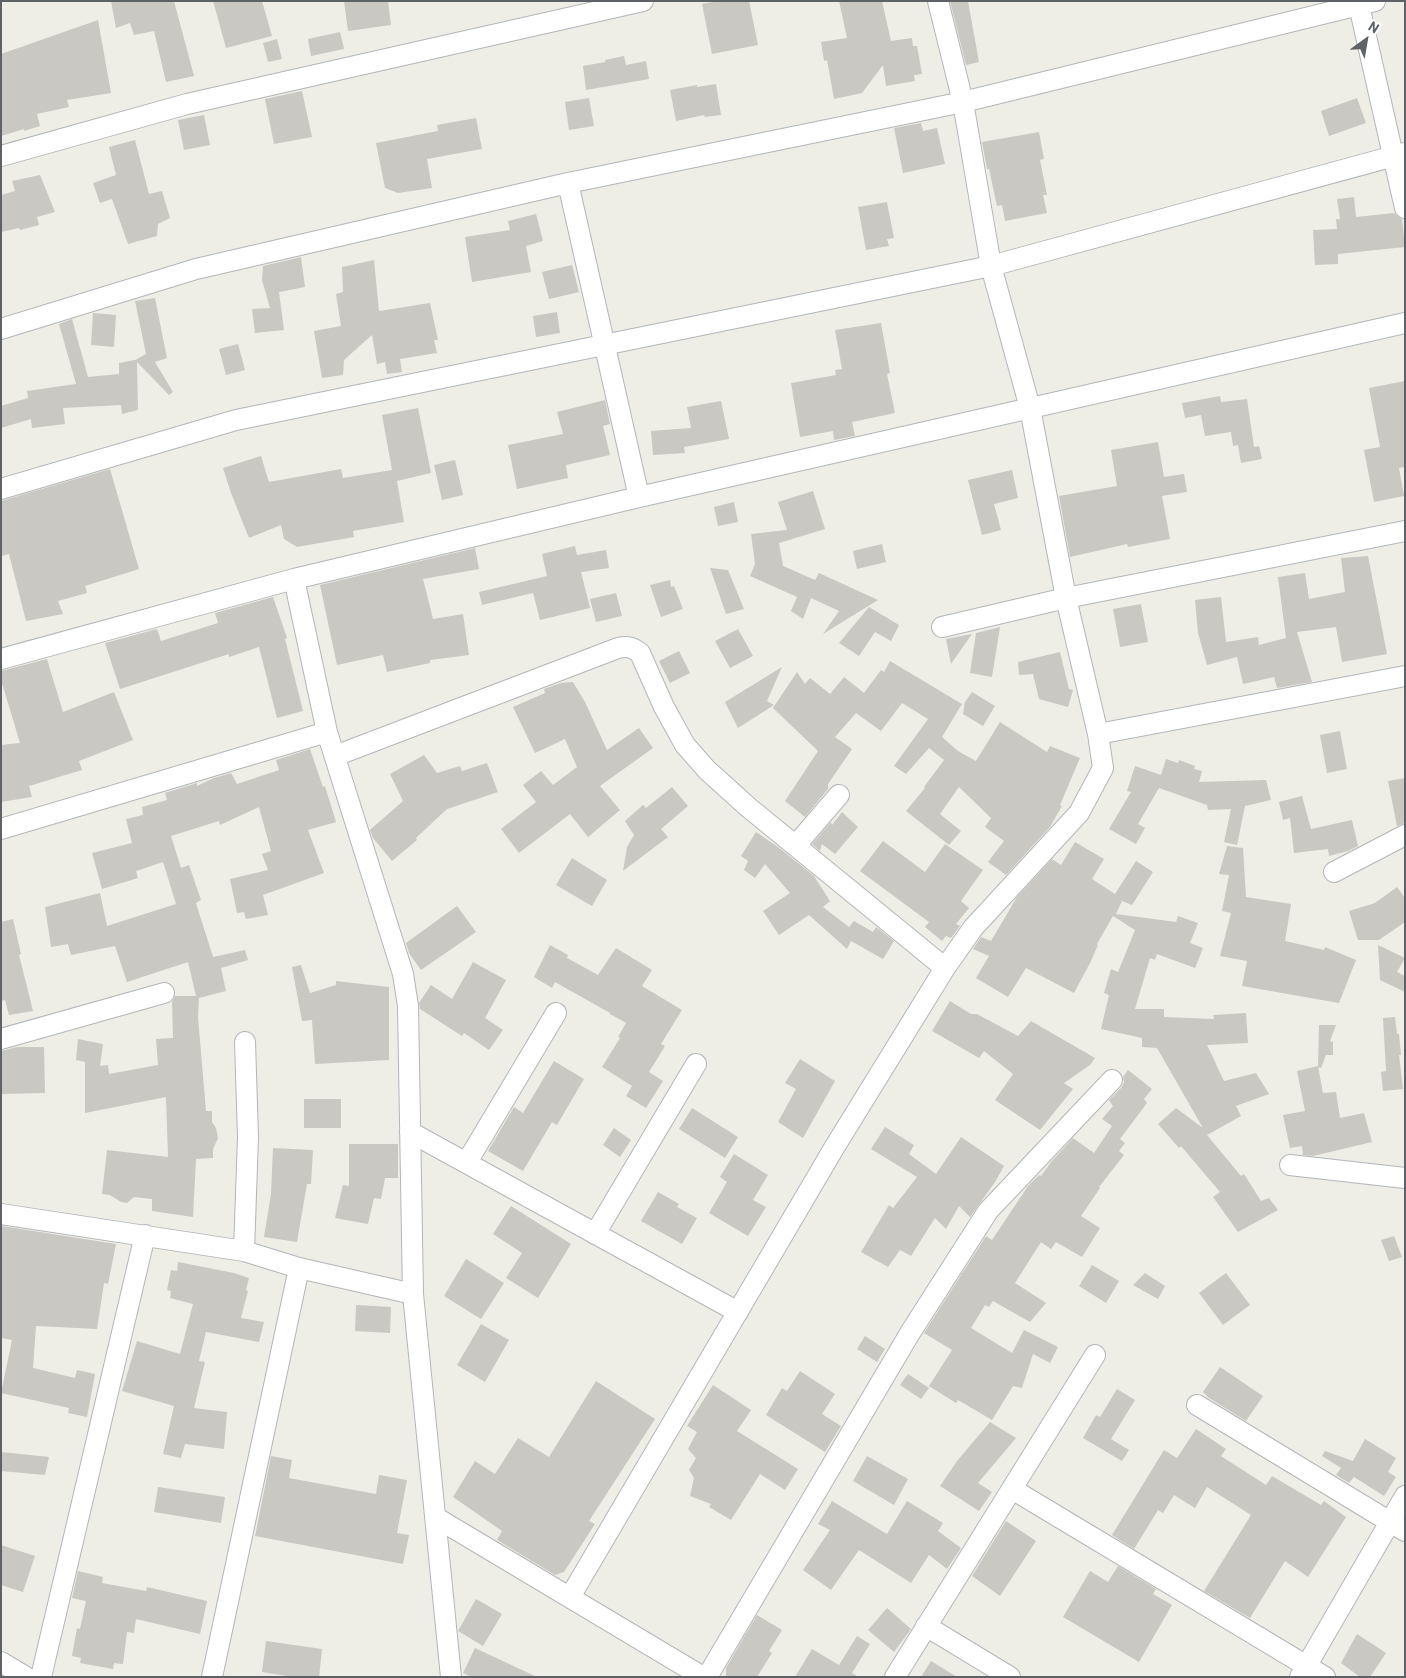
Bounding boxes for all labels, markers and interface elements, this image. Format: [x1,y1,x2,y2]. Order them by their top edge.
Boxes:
north arrow [1341,15,1391,65]
text: N [1366,17,1383,37]

